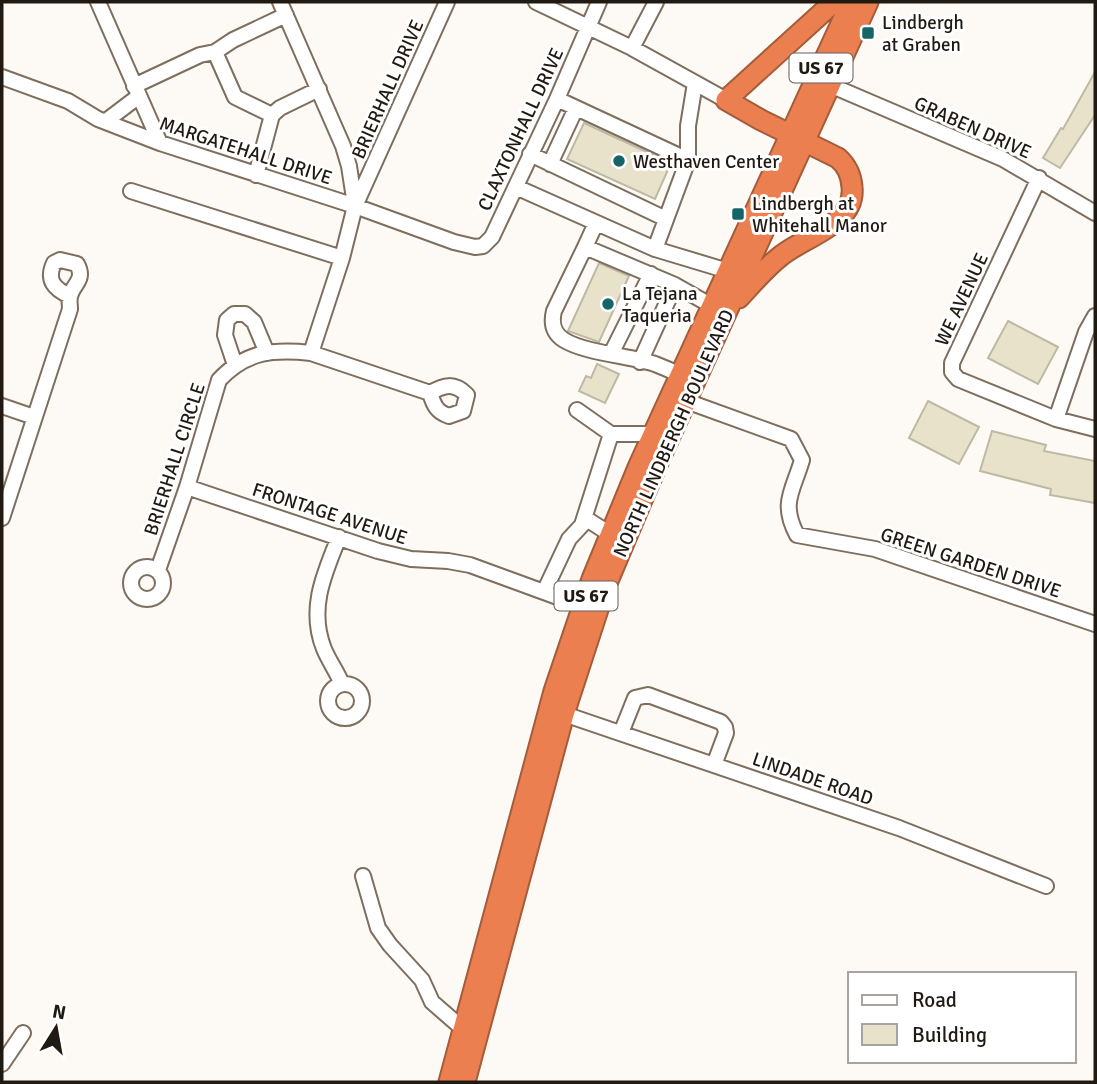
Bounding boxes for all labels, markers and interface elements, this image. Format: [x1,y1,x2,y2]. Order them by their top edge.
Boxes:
place label: Lindbergh at Graben [882,11,964,57]
street label: BRIERHALL DRIVE [347,16,429,163]
marker: Lindbergh at Graben [860,25,876,41]
street label: CLAXTONHALL DRIVE [473,44,569,215]
road number: US 67 [790,54,852,82]
street label: GRABEN DRIVE [910,91,1035,164]
street label: MARGATEHALL DRIVE [156,112,335,190]
place label: Westhaven Center [633,150,779,174]
marker: Westhaven Center [611,153,627,169]
place label: Lindbergh at Whitehall Manor [752,192,887,238]
marker: Lindbergh at Whitehall Manor [730,206,746,222]
street label: WE AVENUE [930,249,994,350]
place label: La Tejana Taqueria [622,282,698,328]
marker: La Tejana Taqueria [600,296,616,312]
street label: NORTH LINDBERGH BOULEVARD [608,306,739,561]
street label: BRIERHALL CIRCLE [139,380,211,539]
street label: FRONTAGE AVENUE [249,478,410,550]
street label: GREEN GARDEN DRIVE [877,522,1064,604]
road number: US 67 [554,582,618,610]
street label: LINDADE ROAD [749,747,876,811]
legend [848,972,1076,1063]
text: Road [912,987,957,1013]
north arrow [21,993,91,1063]
text: N [50,999,68,1025]
text: Building [912,1022,987,1048]

